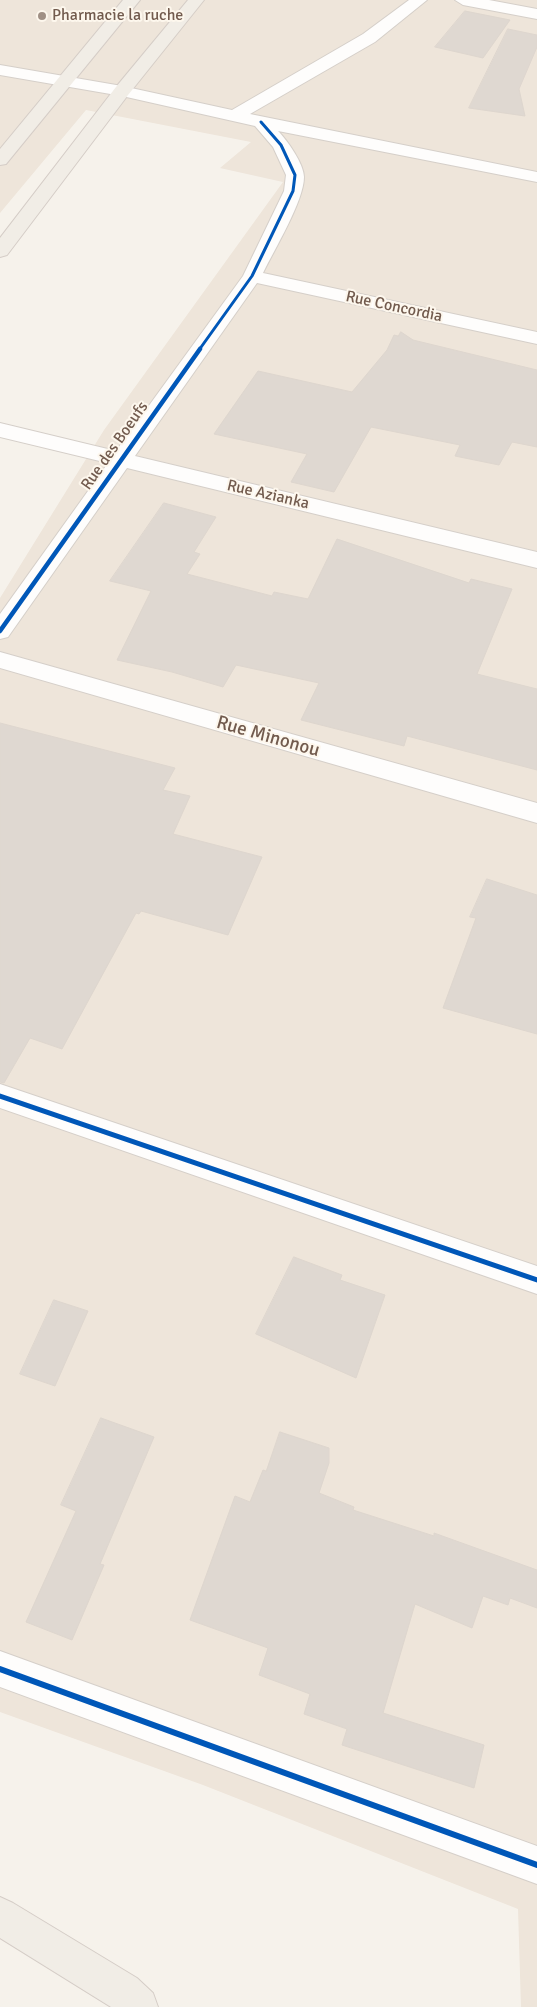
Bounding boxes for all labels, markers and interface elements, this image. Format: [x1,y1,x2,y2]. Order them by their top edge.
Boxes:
place label: Pharmacie la ruche [52,6,183,26]
marker: Pharmacie la ruche [36,10,48,22]
street label: Rue Concordia [344,287,444,327]
street label: Rue des Boeufs [77,398,153,494]
street label: Rue Azianka [225,476,311,514]
street label: Rue Minonou [214,711,322,763]

